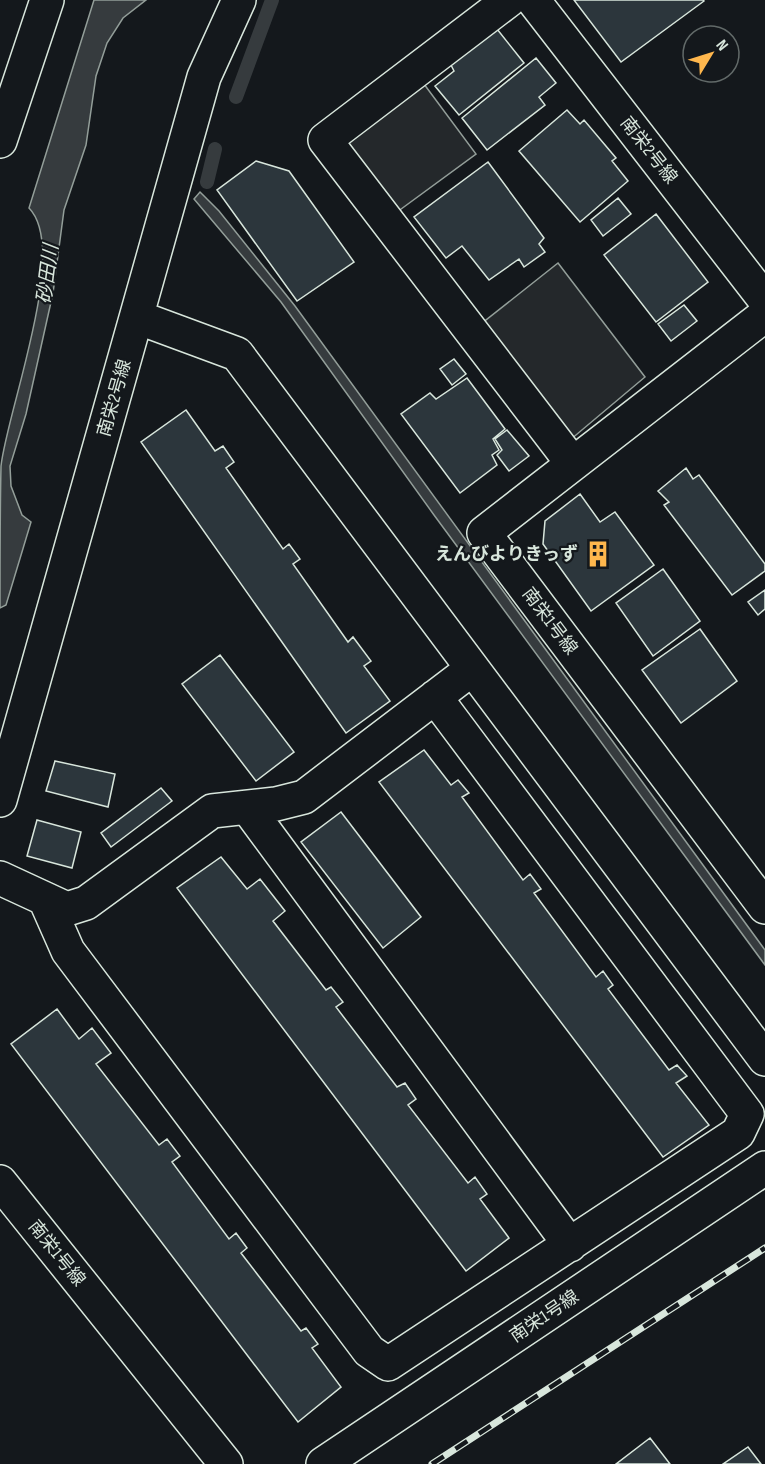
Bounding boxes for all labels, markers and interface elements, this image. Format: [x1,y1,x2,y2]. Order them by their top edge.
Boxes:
north arrow [681,24,741,84]
text: N [712,36,732,55]
street label: 南栄2号線 [616,113,681,188]
water label: 砂田川 [32,241,64,305]
street label: 南栄2号線 [93,357,136,439]
building icon: えんびよりきっず [583,539,613,569]
place label: えんびよりきっず [435,543,578,565]
street label: 南栄1号線 [518,584,582,659]
street label: 南栄1号線 [24,1216,89,1290]
street label: 南栄1号線 [506,1286,583,1347]

